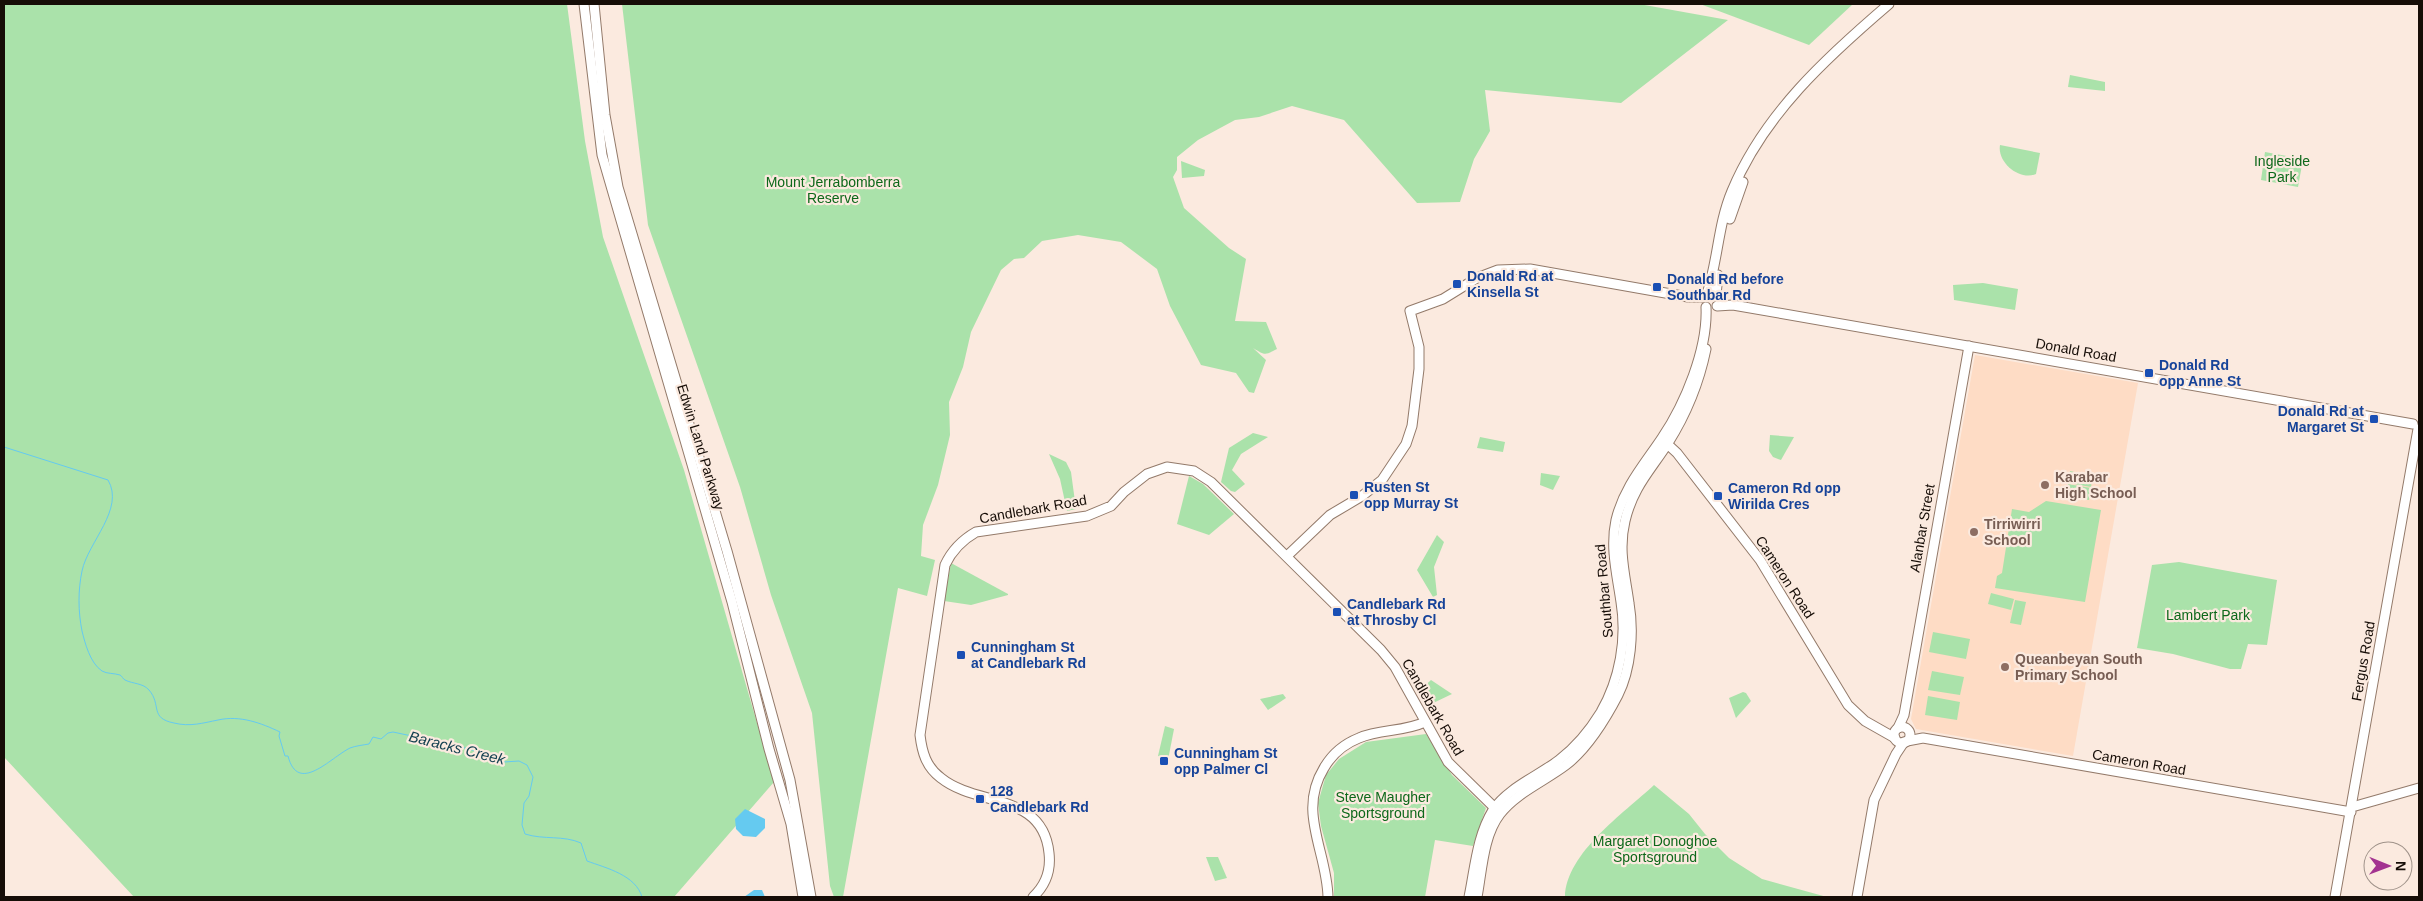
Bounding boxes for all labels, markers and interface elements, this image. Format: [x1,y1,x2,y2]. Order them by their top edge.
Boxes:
park label: Ingleside Park [2254,153,2310,185]
park label: Mount Jerrabomberra Reserve [766,174,901,206]
place label: Donald Rd at Kinsella St [1467,268,1554,300]
place label: Donald Rd before Southbar Rd [1667,271,1784,303]
marker: Donald Rd at Kinsella St [1451,278,1463,290]
marker: Donald Rd before Southbar Rd [1651,281,1663,293]
street label: Donald Road [2034,335,2118,365]
place label: Donald Rd opp Anne St [2159,357,2241,389]
marker: Donald Rd opp Anne St [2143,367,2155,379]
street label: Edwin Land Parkway [674,382,728,512]
place label: Donald Rd at Margaret St [2278,403,2364,435]
marker: Donald Rd at Margaret St [2368,413,2380,425]
place label: Karabar High School [2055,469,2137,501]
place label: Rusten St opp Murray St [1364,479,1458,511]
marker: Karabar High School [2039,479,2051,491]
place label: Cameron Rd opp Wirilda Cres [1728,480,1841,512]
street label: Alanbar Street [1906,482,1938,573]
marker: Rusten St opp Murray St [1348,489,1360,501]
marker: Cameron Rd opp Wirilda Cres [1712,490,1724,502]
street label: Candlebark Road [978,492,1088,526]
place label: Tirriwirri School [1984,516,2041,548]
marker: Tirriwirri School [1968,526,1980,538]
street label: Cameron Road [1752,533,1818,621]
street label: Southbar Road [1592,543,1616,639]
place label: Candlebark Rd at Throsby Cl [1347,596,1446,628]
marker: Candlebark Rd at Throsby Cl [1331,606,1343,618]
park label: Lambert Park [2166,607,2251,623]
street label: Fergus Road [2348,620,2378,702]
place label: Cunningham St at Candlebark Rd [971,639,1086,671]
marker: Cunningham St at Candlebark Rd [955,649,967,661]
place label: Queanbeyan South Primary School [2015,651,2143,683]
street label: Candlebark Road [1399,656,1467,758]
marker: Queanbeyan South Primary School [1999,661,2011,673]
water label: Baracks Creek [407,727,508,768]
place label: Cunningham St opp Palmer Cl [1174,745,1278,777]
street label: Cameron Road [2091,746,2187,778]
marker: Cunningham St opp Palmer Cl [1158,755,1170,767]
place label: 128 Candlebark Rd [990,783,1089,815]
park label: Steve Maugher Sportsground [1336,789,1431,821]
marker: 128 Candlebark Rd [974,793,986,805]
park label: Margaret Donoghoe Sportsground [1593,833,1717,865]
north arrow [2363,841,2413,891]
text: N [2393,861,2409,871]

